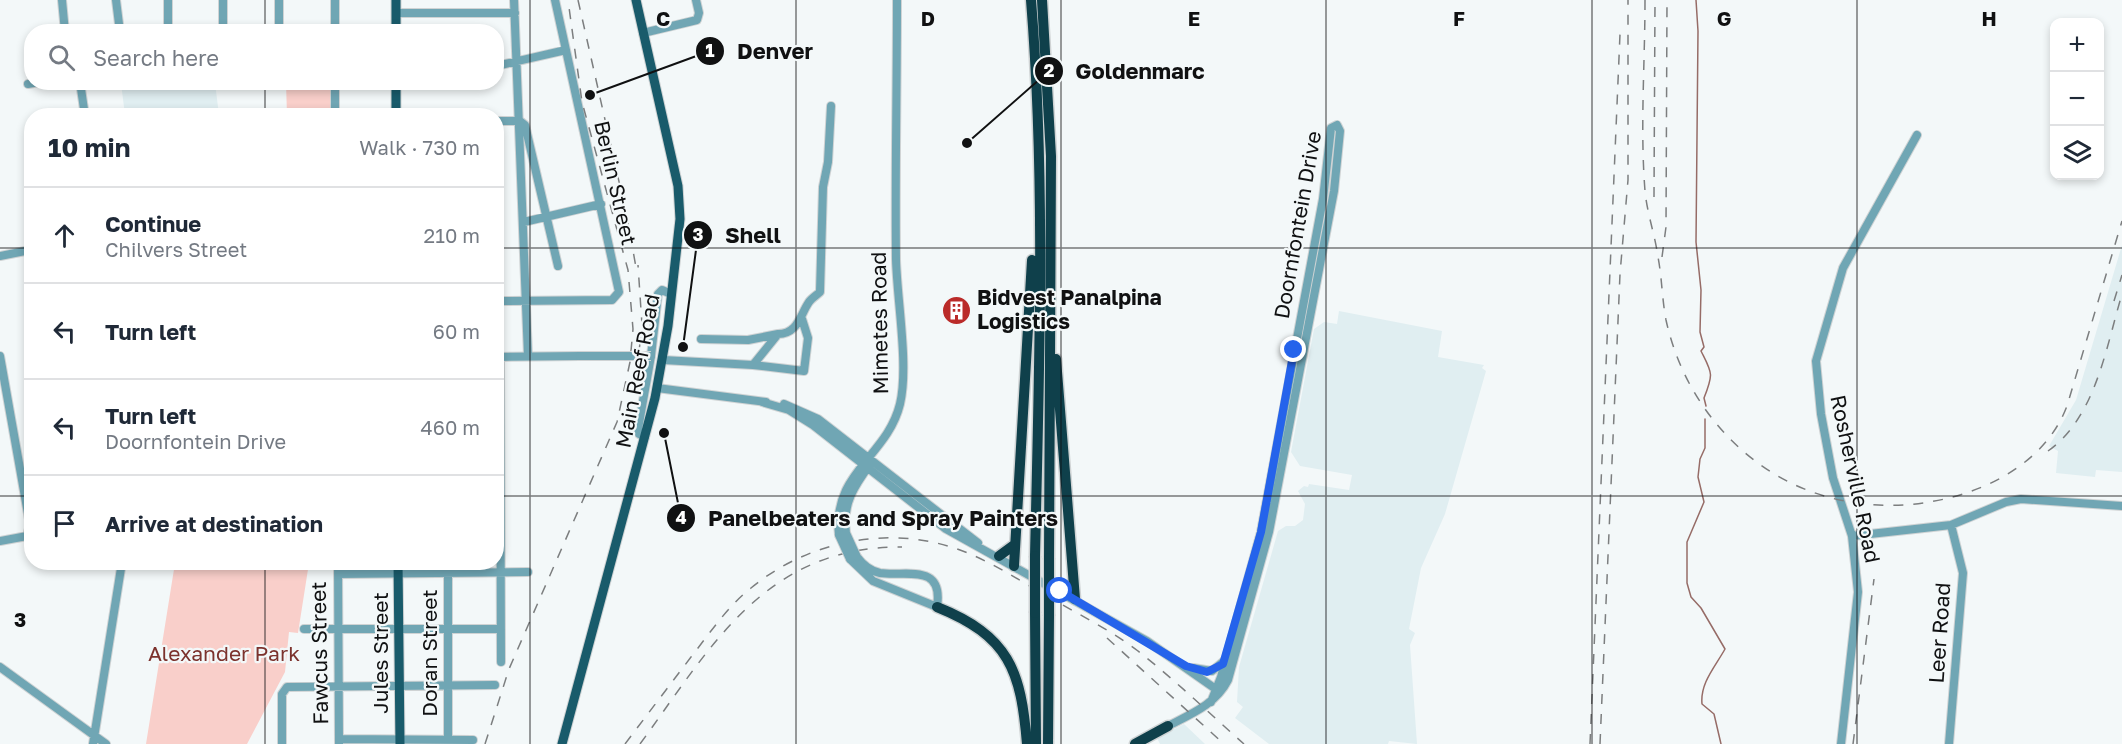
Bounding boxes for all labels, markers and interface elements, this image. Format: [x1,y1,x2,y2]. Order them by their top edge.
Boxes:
text: C [656,6,670,30]
text: D [921,6,935,30]
text: E [1188,6,1200,30]
text: F [1453,6,1465,30]
text: G [1717,6,1731,30]
text: H [1981,6,1997,30]
map controls [2050,18,2104,180]
button: + [2050,18,2104,72]
search box [24,24,504,90]
callout: Denver [695,31,825,71]
text: Denver [737,37,813,64]
text: 1 [705,39,715,61]
icon: search [45,41,78,74]
text: Search here [93,44,219,71]
callout: Goldenmarc [1034,51,1217,91]
text: Goldenmarc [1075,57,1205,84]
text: 2 [1044,59,1055,81]
button: − [2050,72,2104,126]
street label: Berlin Street [589,118,643,248]
button: layers [2050,126,2104,180]
street label: Doornfontein Drive [1268,129,1326,321]
text: 10 min [48,132,130,163]
text: Walk · 730 m [359,135,480,159]
text: Continue [105,210,201,237]
callout: Shell [683,215,793,255]
icon: ahead [48,219,81,252]
text: Shell [725,221,781,248]
text: 210 m [424,223,480,247]
text: 3 [693,223,704,245]
text: Chilvers Street [105,237,247,261]
street label: Mimetes Road [865,251,893,395]
place label: Bidvest Panalpina Logistics [977,284,1162,334]
street label: Main Reef Road [609,292,665,450]
building icon: Bidvest Panalpina Logistics [940,294,972,326]
icon: left [48,315,81,348]
text: Turn left [105,318,196,345]
text: 60 m [433,319,480,343]
route end [1280,336,1306,362]
street label: Rosherville Road [1825,392,1886,565]
text: Turn left [105,402,196,429]
icon: left [48,411,81,444]
text: 460 m [421,415,480,439]
text: Doornfontein Drive [105,429,286,453]
callout: Panelbeaters and Spray Painters [666,498,1070,538]
text: Panelbeaters and Spray Painters [708,504,1058,531]
text: 4 [675,506,687,528]
icon: arrive [48,507,81,540]
text: Arrive at destination [105,510,323,537]
route start [1046,577,1072,603]
street label: Fawcus Street [305,581,333,725]
street label: Leer Road [1923,582,1955,684]
street label: Doran Street [416,589,442,717]
street label: Jules Street [367,592,393,714]
text: 3 [14,607,26,631]
park label: Alexander Park [148,640,300,666]

